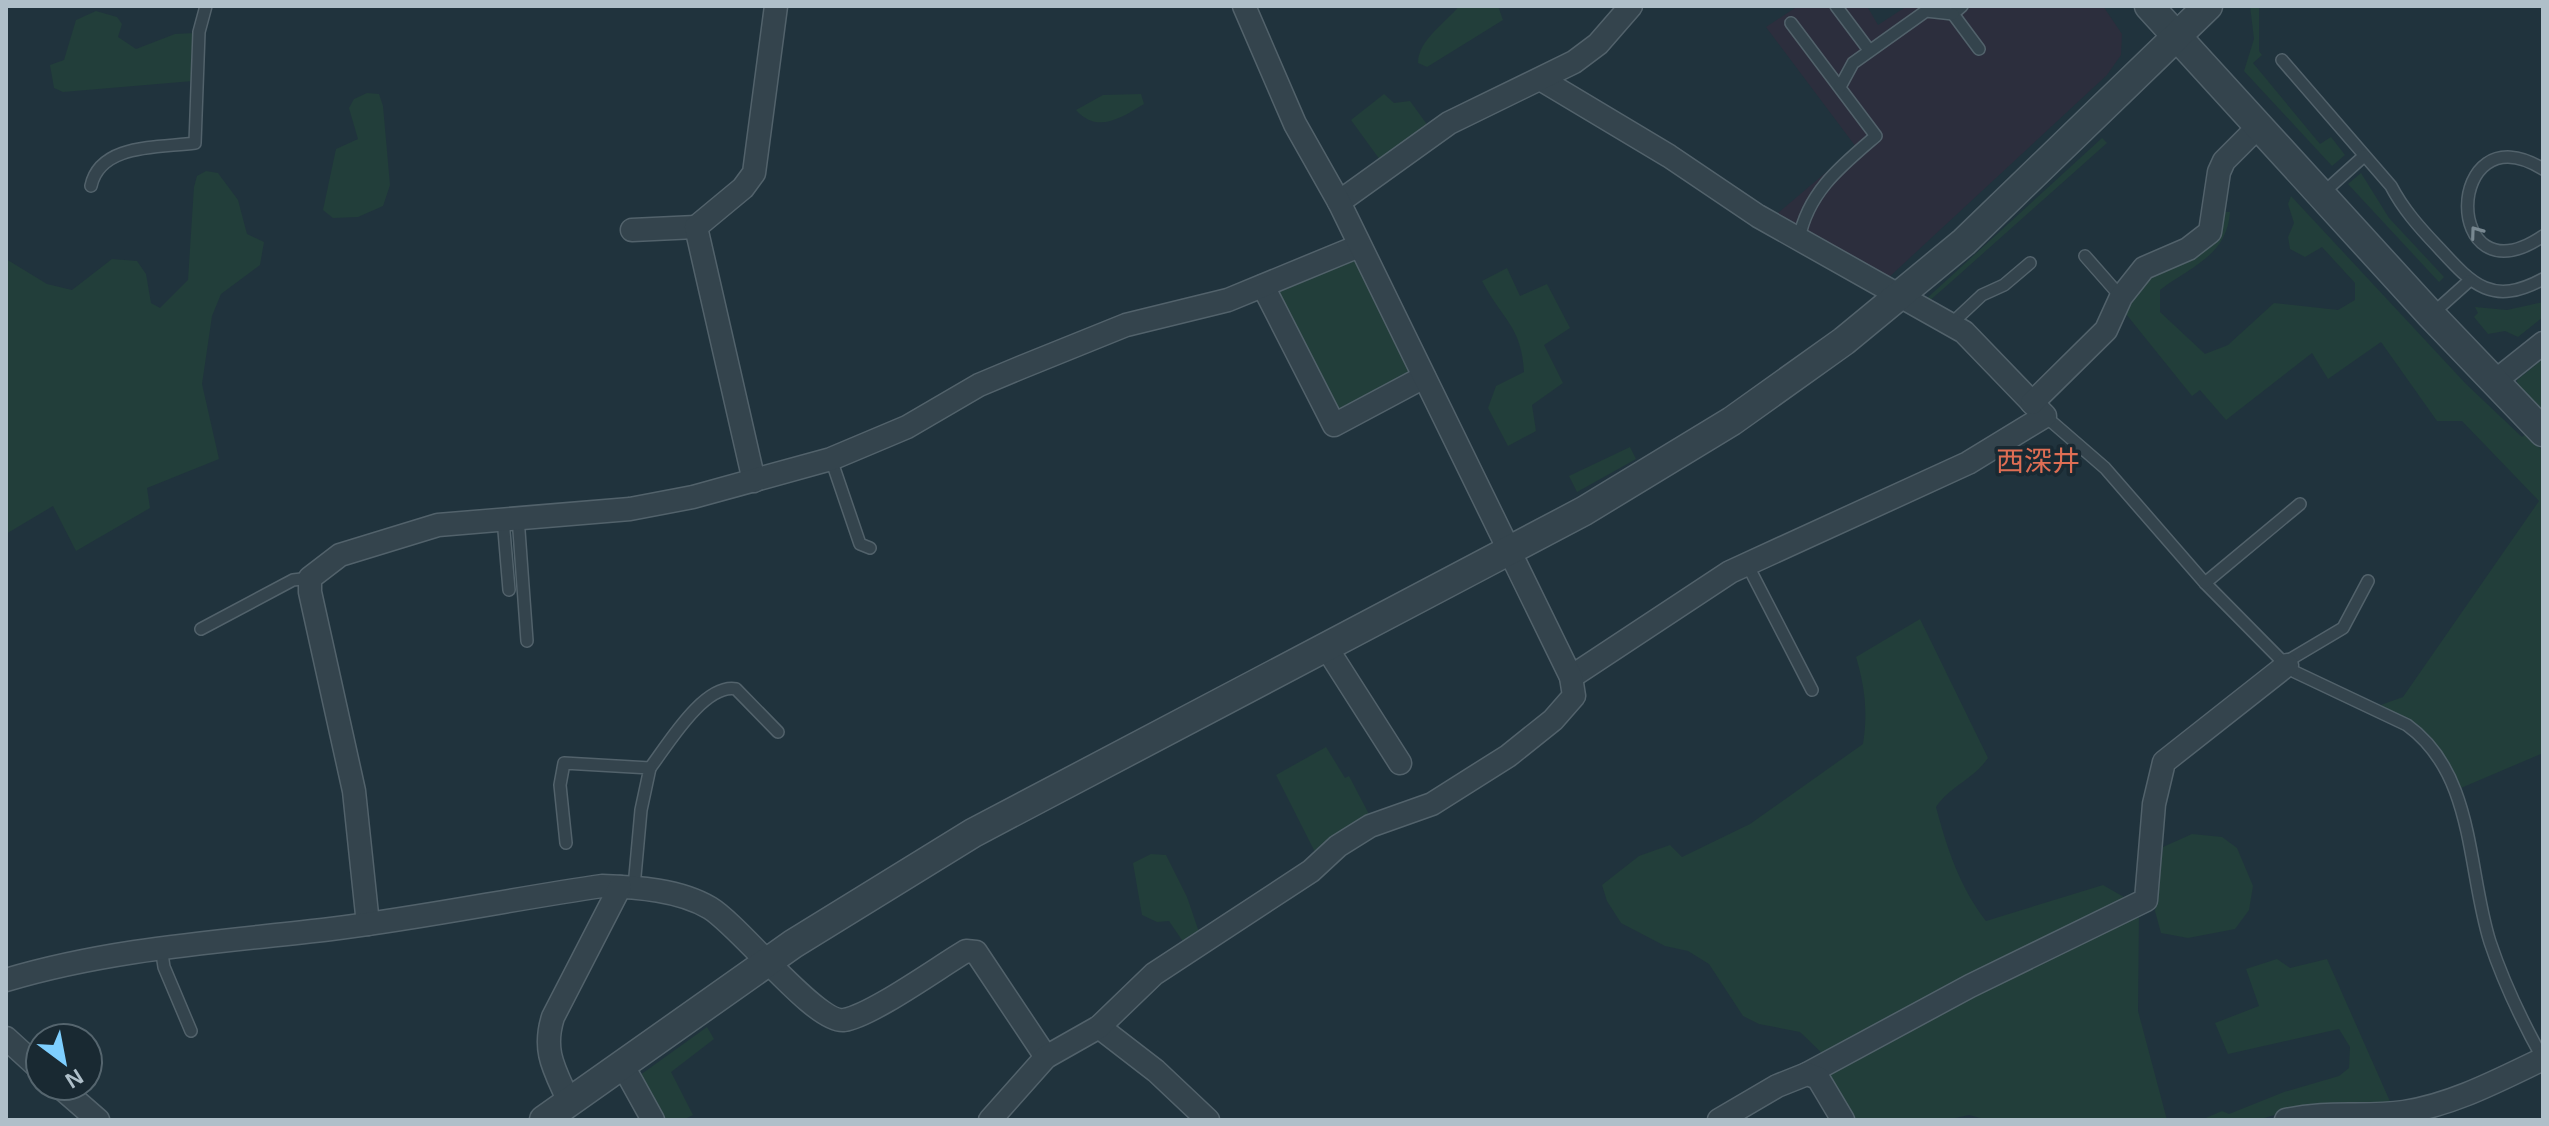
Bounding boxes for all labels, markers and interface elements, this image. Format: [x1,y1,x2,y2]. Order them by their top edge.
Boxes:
one-way arrow [2472,226,2486,241]
district label: 西深井 [1996,446,2080,477]
north arrow [24,1022,104,1102]
text: N [61,1064,88,1093]

